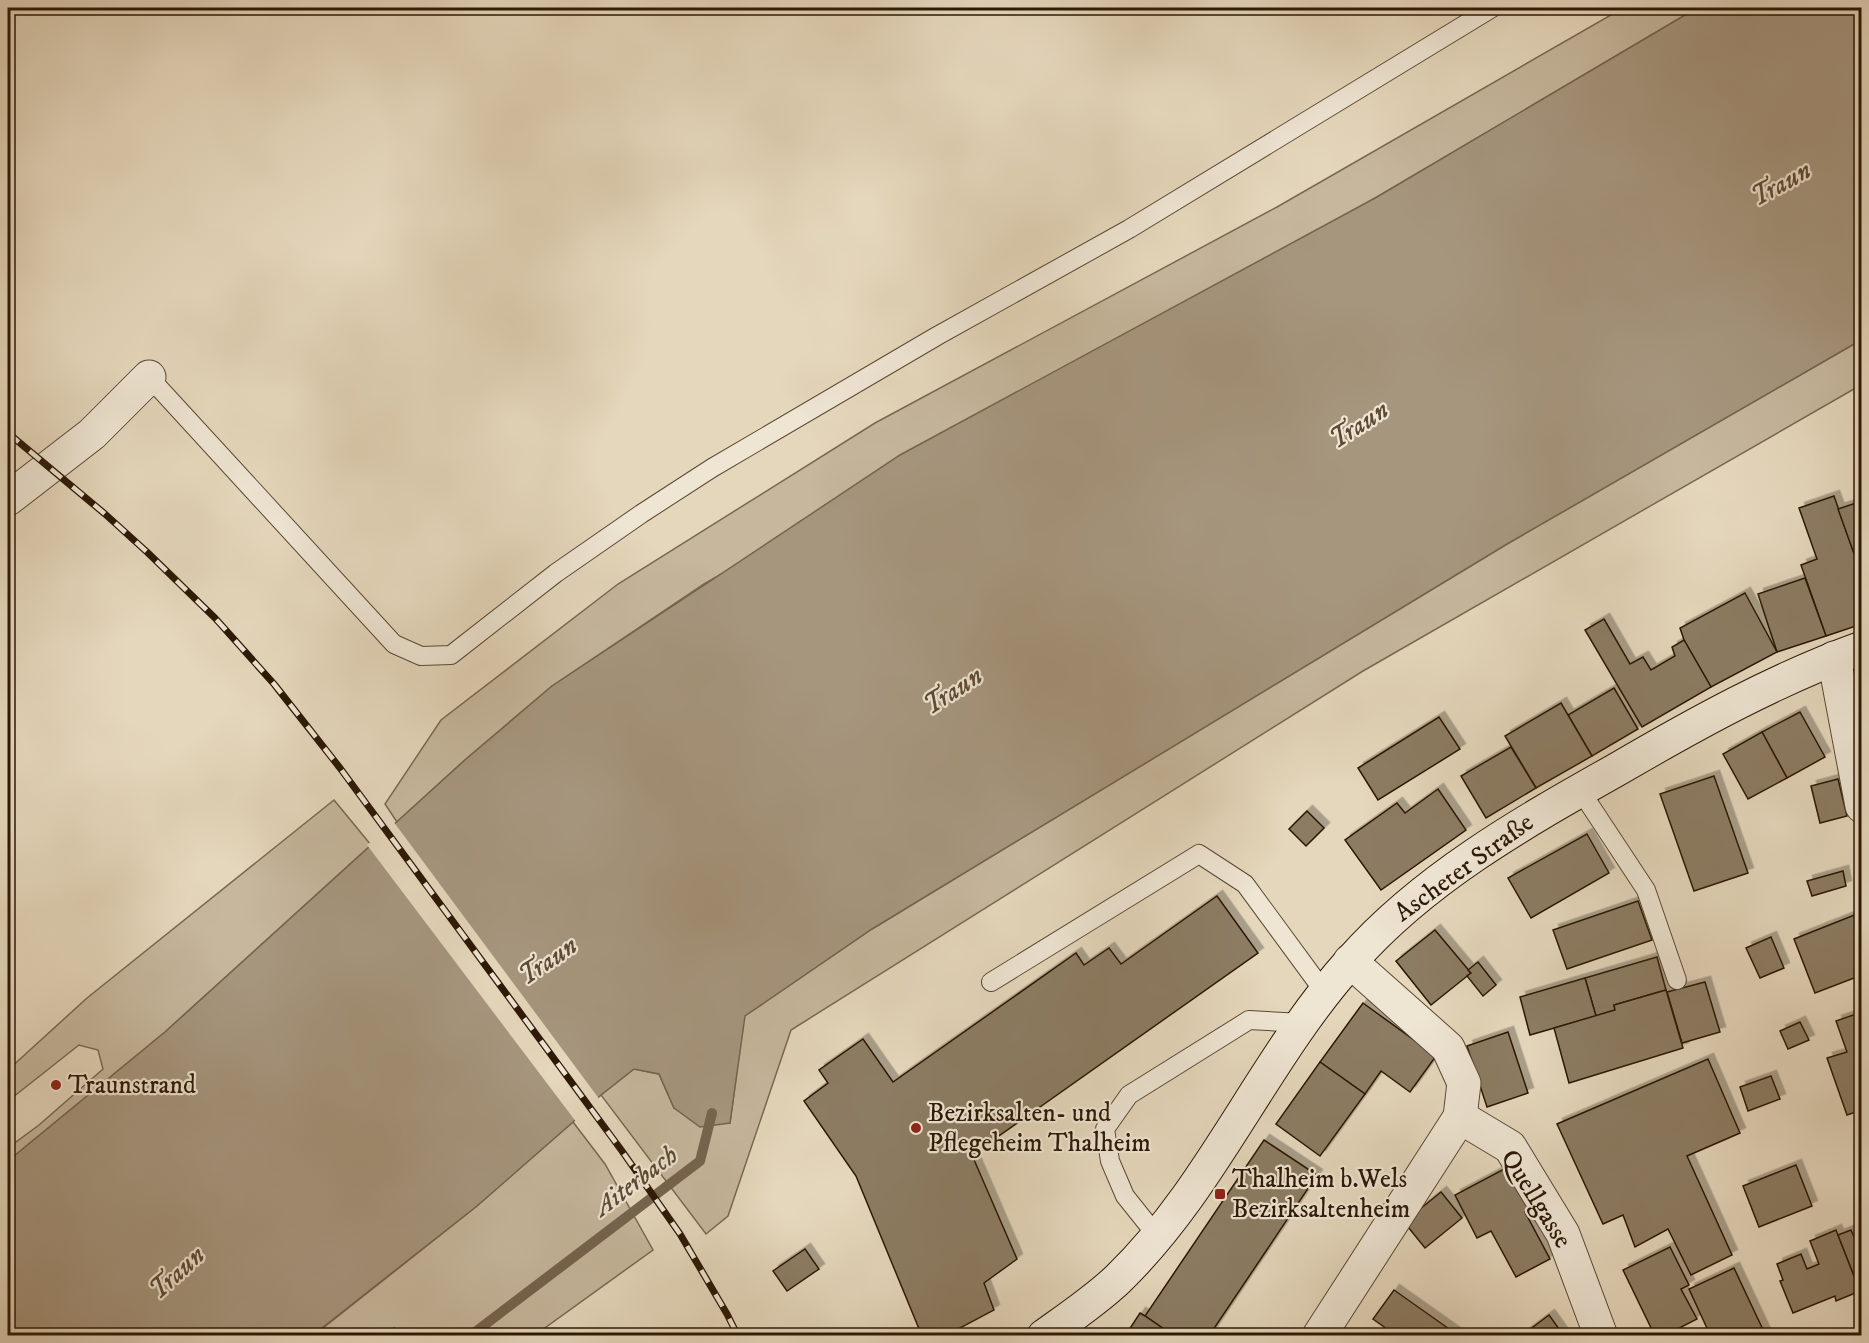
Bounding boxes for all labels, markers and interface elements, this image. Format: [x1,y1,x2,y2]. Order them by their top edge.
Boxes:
water label: Traun [1745,153,1818,214]
water label: Traun [1323,393,1396,457]
water label: Traun [917,659,990,723]
street label: Ascheter Straße [1388,806,1540,930]
water label: Traun [512,929,584,993]
place label: Traunstrand [68,1069,196,1102]
marker: Traunstrand [49,1078,63,1092]
place label: Bezirksalten- und Pflegeheim Thalheim [928,1097,1151,1160]
marker: Bezirksalten- und Pflegeheim Thalheim [909,1121,923,1135]
water label: Aiterbach [585,1138,685,1225]
street label: Quellgasse [1493,1144,1579,1254]
place label: Thalheim b.Wels Bezirksaltenheim [1232,1163,1410,1226]
marker: Thalheim b.Wels Bezirksaltenheim [1213,1187,1227,1201]
water label: Traun [142,1239,213,1307]

